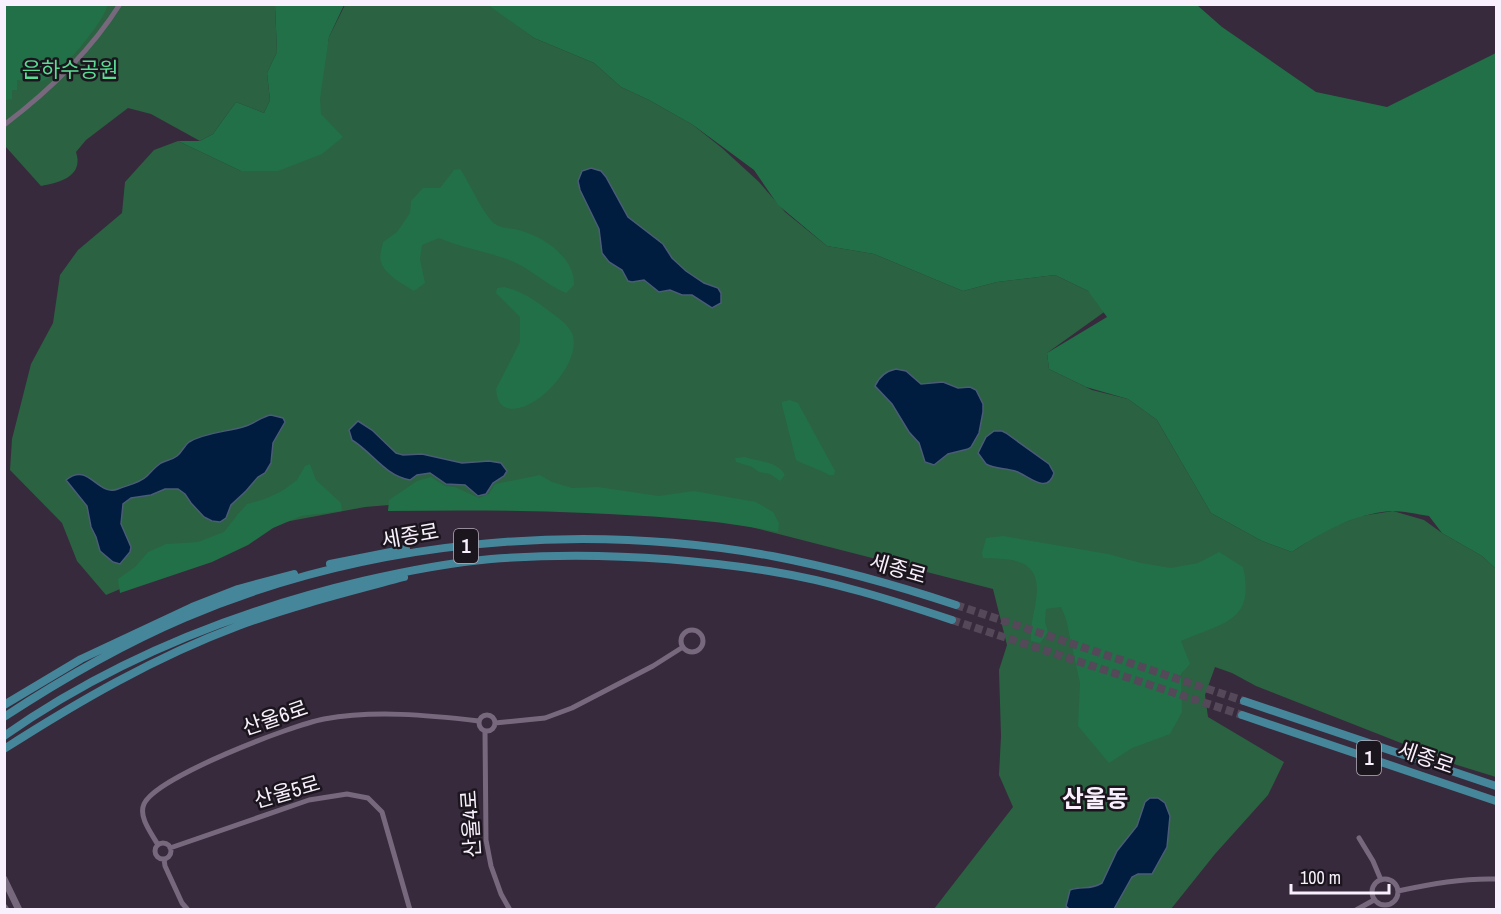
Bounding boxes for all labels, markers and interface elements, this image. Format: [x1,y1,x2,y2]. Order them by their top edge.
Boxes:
park label: 은하수공원 [22,55,118,84]
street label: 세종로 [379,516,441,555]
road number: 1 [454,529,478,563]
street label: 세종로 [866,547,930,590]
street label: 산울6로 [238,693,311,742]
street label: 세종로 [1394,734,1458,781]
road number: 1 [1357,741,1381,775]
street label: 산울5로 [250,768,323,815]
district label: 산울동 [1062,782,1128,814]
street label: 산울4로 [454,789,487,859]
scale bar [1291,857,1388,895]
text: 100 m [1300,865,1341,890]

